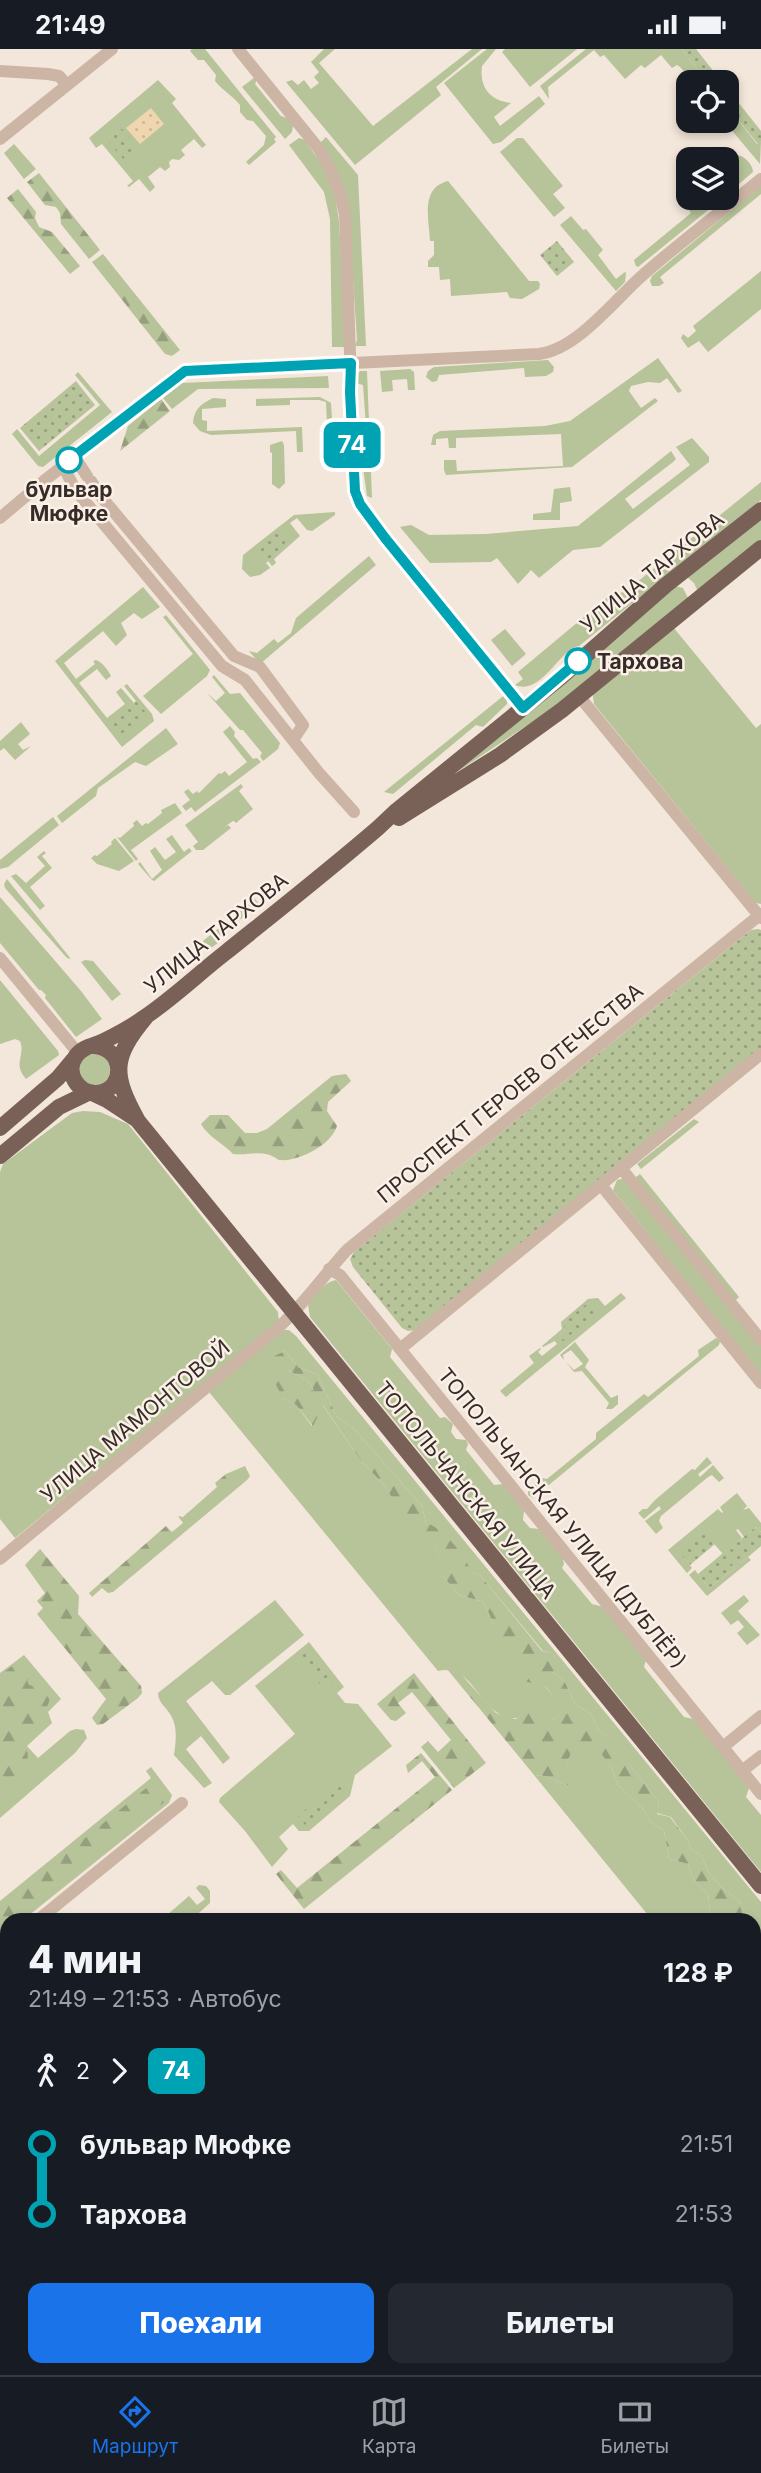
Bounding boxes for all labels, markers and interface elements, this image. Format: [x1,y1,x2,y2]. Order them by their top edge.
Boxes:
text: 21:49 [35,9,106,40]
map controls [676,70,739,210]
button: locate [676,70,739,133]
button: layers [676,147,739,210]
line badge: 74 [320,422,384,468]
text: 74 [338,430,366,459]
marker: бульвар Мюфке [56,447,82,473]
place label: бульвар Мюфке [25,477,113,526]
street label: УЛИЦА ТАРХОВА [575,506,729,638]
marker: Тархова [565,648,591,674]
place label: Тархова [597,649,683,674]
street label: УЛИЦА ТАРХОВА [139,867,293,999]
street label: ПРОСПЕКТ ГЕРОЕВ ОТЕЧЕСТВА [372,978,648,1208]
street label: УЛИЦА МАМОНТОВОЙ [35,1334,235,1507]
street label: ТОПОЛЬЧАНСКАЯ УЛИЦА (ДУБЛЁР) [433,1362,692,1673]
street label: ТОПОЛЬЧАНСКАЯ УЛИЦА [371,1376,561,1604]
text: 4 мин [28,1936,142,1982]
text: 128 ₽ [663,1957,733,1988]
text: 21:49 – 21:53 · Автобус [28,1985,282,2013]
icon: walk [28,2052,66,2090]
icon: forward [100,2052,138,2090]
text: 74 [162,2056,191,2085]
text: 2 [76,2057,90,2085]
text: бульвар Мюфке [80,2129,291,2160]
text: 21:51 [680,2130,733,2158]
text: Тархова [80,2199,187,2230]
text: 21:53 [675,2200,733,2228]
button: Поехали [28,2283,374,2363]
button: Билеты [388,2283,733,2363]
tab: Маршрут [92,2393,178,2458]
tab: Карта [362,2393,417,2458]
tab: Билеты [600,2393,669,2458]

